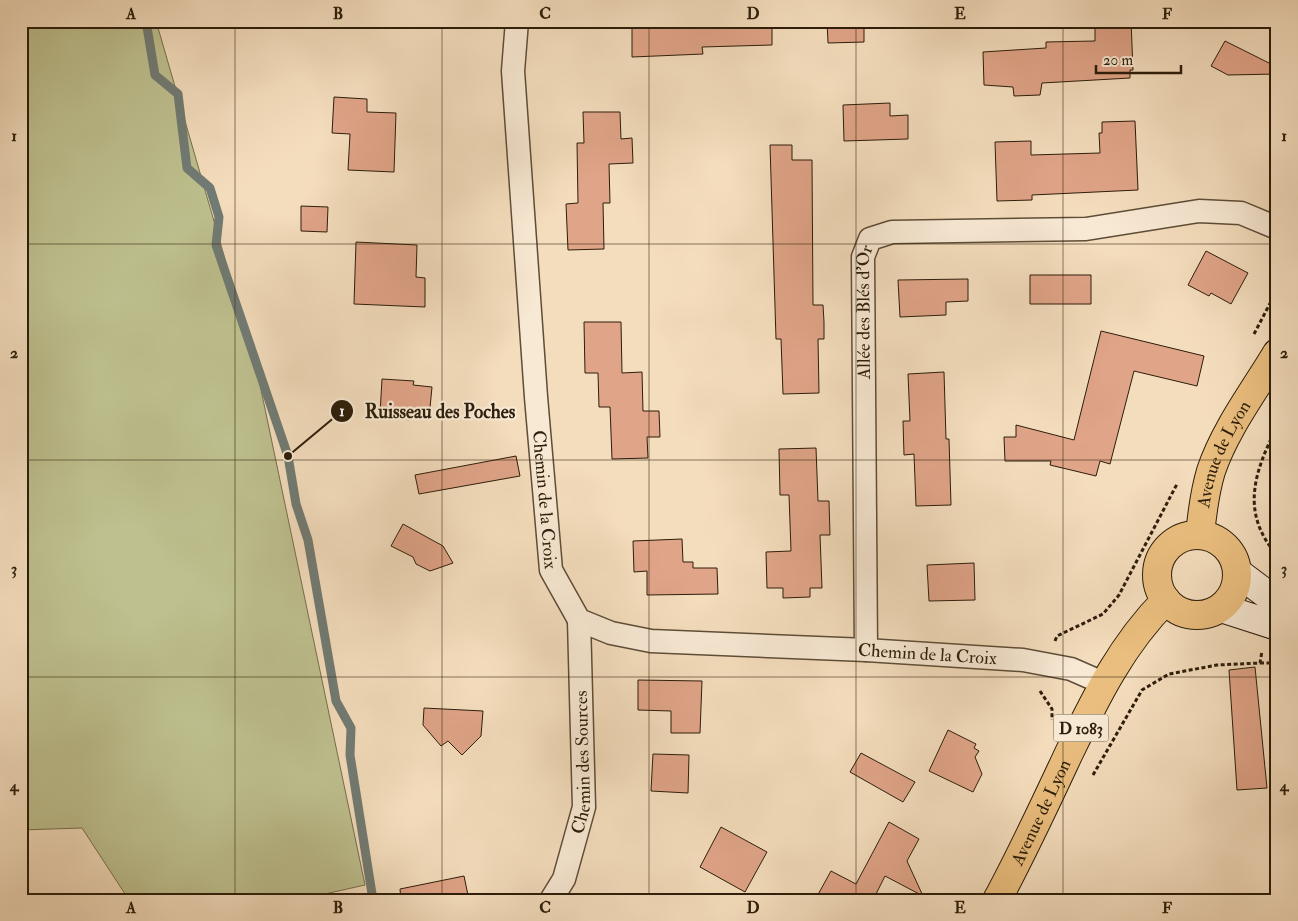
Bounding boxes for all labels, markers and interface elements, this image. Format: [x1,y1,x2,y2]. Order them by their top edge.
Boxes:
text: A [125,4,137,24]
text: B [333,4,343,24]
text: C [539,4,551,24]
text: D [746,4,760,24]
text: E [954,4,966,24]
text: F [1162,4,1172,24]
scale bar [1096,42,1180,74]
text: 20 m [1103,51,1133,70]
text: 1 [11,126,17,146]
text: 1 [1281,126,1287,146]
street label: Allée des Blés d'Or [852,241,879,380]
text: 2 [10,343,18,363]
text: 2 [1280,343,1288,363]
callout: Ruisseau des Poches [329,394,525,428]
street label: Avenue de Lyon [1192,396,1256,511]
text: Ruisseau des Poches [365,400,516,424]
text: 1 [339,402,345,421]
street label: Chemin de la Croix [527,429,562,570]
text: 3 [11,559,17,579]
text: 3 [1281,559,1287,579]
street label: Chemin de la Croix [858,639,998,670]
street label: Chemin des Sources [566,690,596,837]
road number: D 1083 [1054,714,1108,741]
street label: Avenue de Lyon [1006,756,1076,870]
text: 4 [9,776,20,796]
text: 4 [1279,776,1290,796]
text: A [125,898,137,918]
text: B [333,898,343,918]
text: C [539,898,551,918]
text: D [746,898,760,918]
text: E [954,898,966,918]
text: F [1162,898,1172,918]

